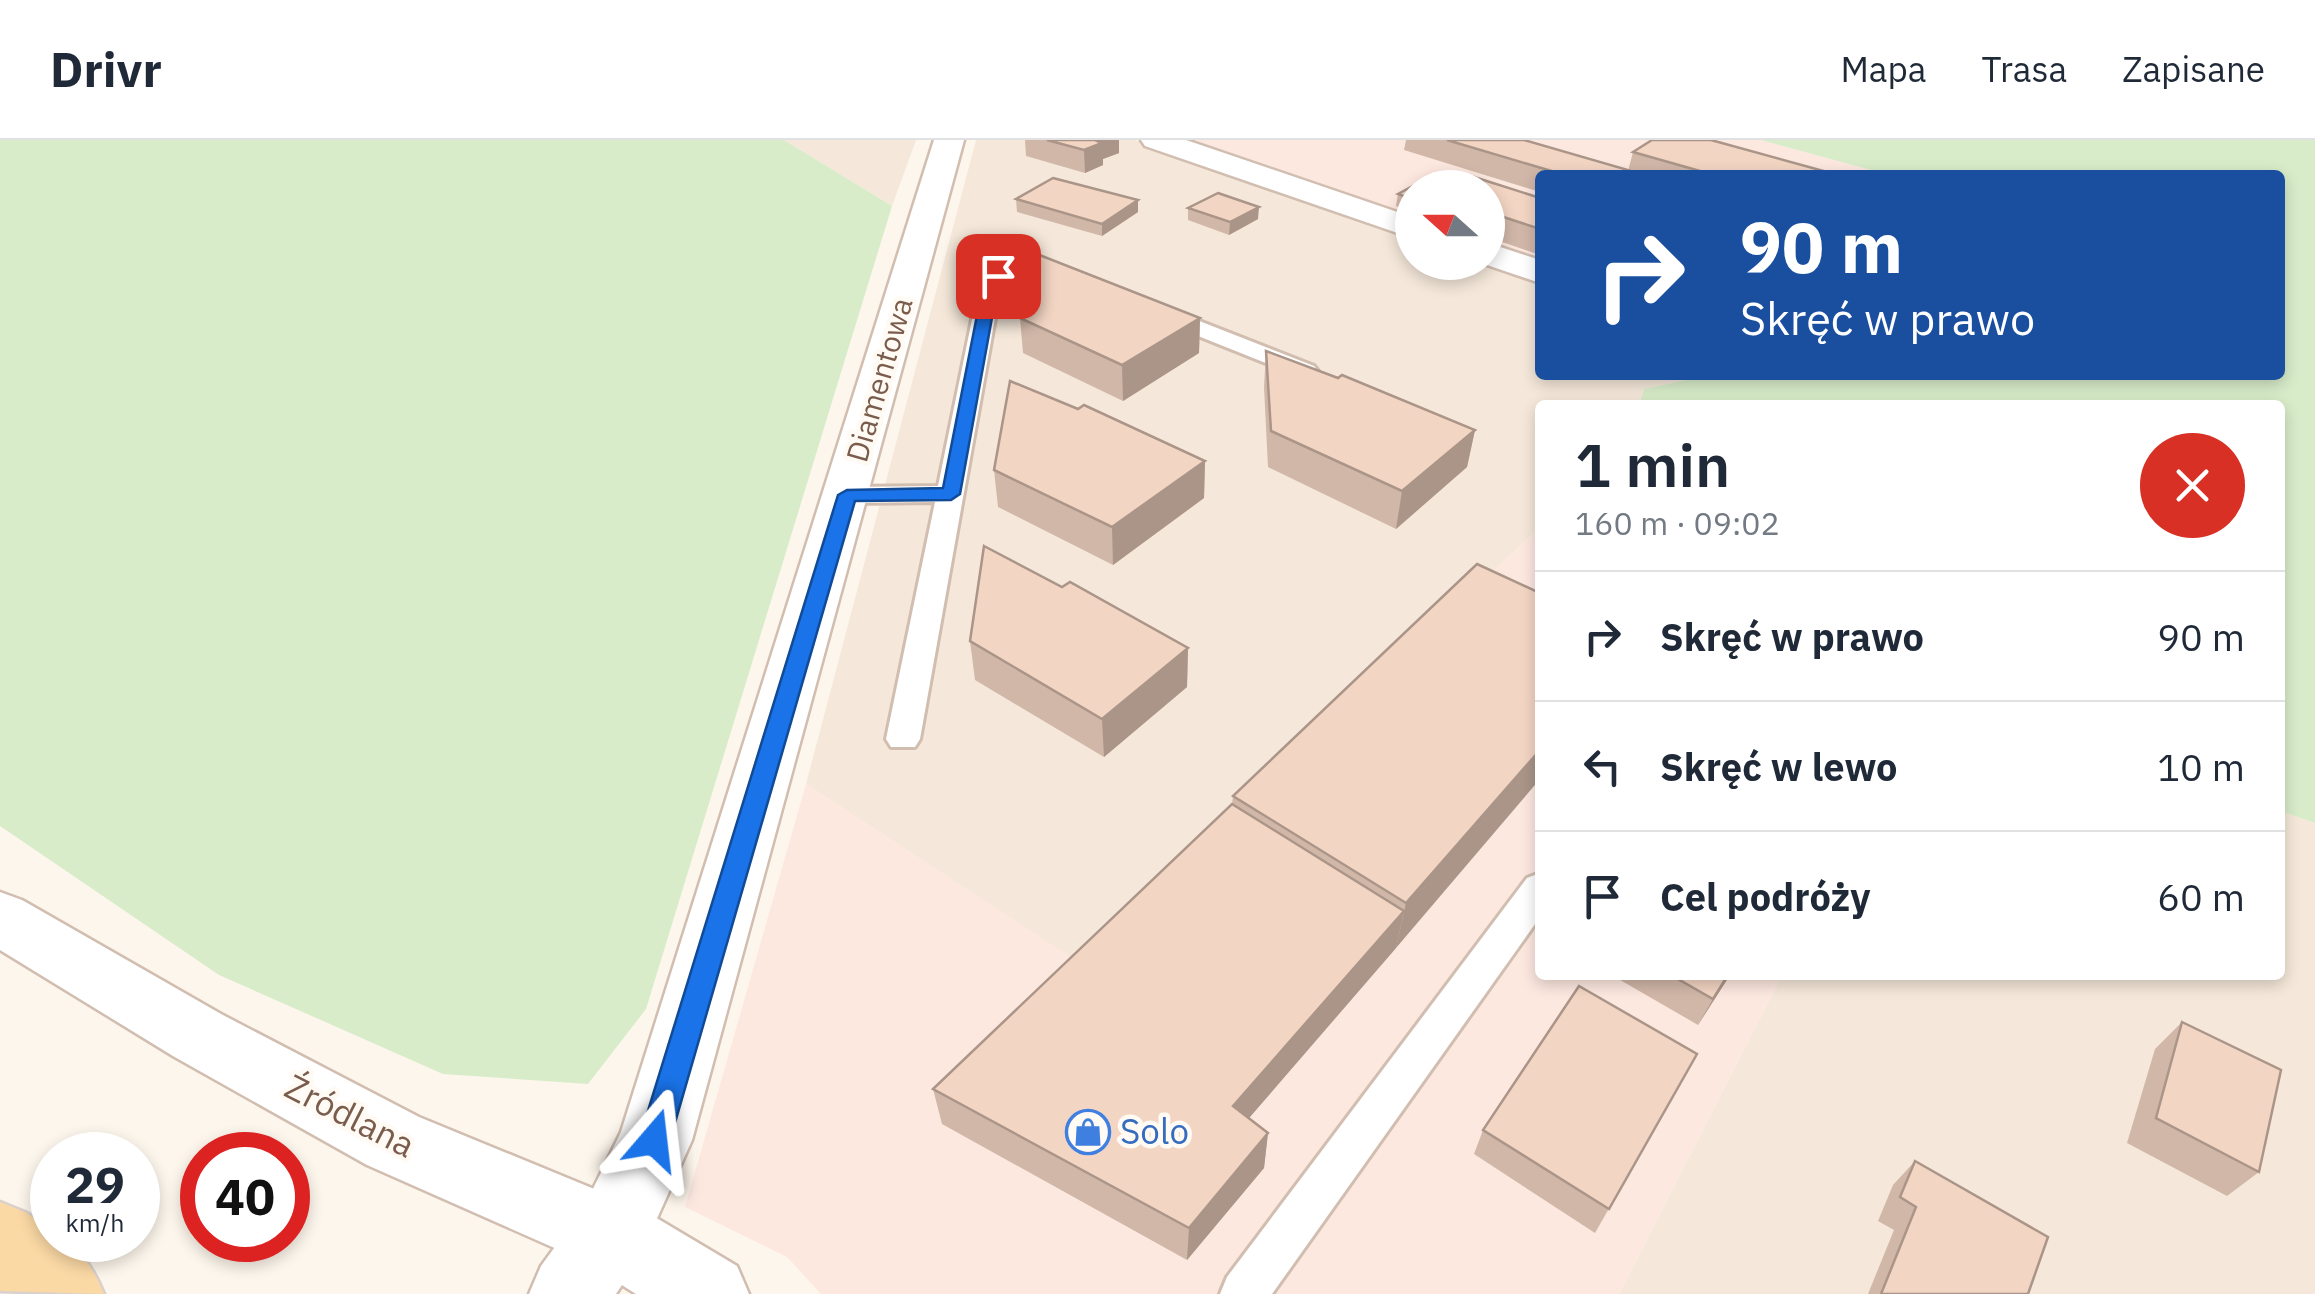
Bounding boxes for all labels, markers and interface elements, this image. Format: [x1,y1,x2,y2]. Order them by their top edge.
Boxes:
text: Drivr [50,38,162,100]
text: Mapa [1840,46,1927,92]
text: Trasa [1982,46,2067,92]
text: Zapisane [2122,46,2265,92]
north arrow [1395,170,1505,280]
map controls [1395,170,1505,280]
text: 90 m [1740,201,1903,292]
icon: right [1575,210,1705,340]
pin [956,234,1041,319]
icon: arrive [971,249,1026,304]
text: Skręć w prawo [1740,289,2035,347]
street label: Diamentowa [836,293,921,466]
text: 1 min [1575,425,1730,504]
button: close [2140,433,2245,538]
text: 160 m · 09:02 [1575,502,1780,544]
icon: right [1575,609,1630,664]
text: Skręć w prawo [1660,612,1924,661]
text: 90 m [2157,612,2245,661]
icon: left [1575,739,1630,794]
text: Skręć w lewo [1660,742,1897,791]
text: 10 m [2157,742,2245,791]
icon: arrive [1575,869,1630,924]
text: Cel podróży [1660,872,1870,921]
text: 60 m [2157,872,2245,921]
street label: Źródlana [278,1063,423,1167]
position arrow [602,1088,706,1192]
place label: Solo [1120,1108,1189,1154]
shop icon: Solo [1065,1109,1111,1155]
speed limit sign: 40 [180,1132,310,1262]
text: 29 [65,1152,125,1217]
text: km/h [66,1206,124,1239]

